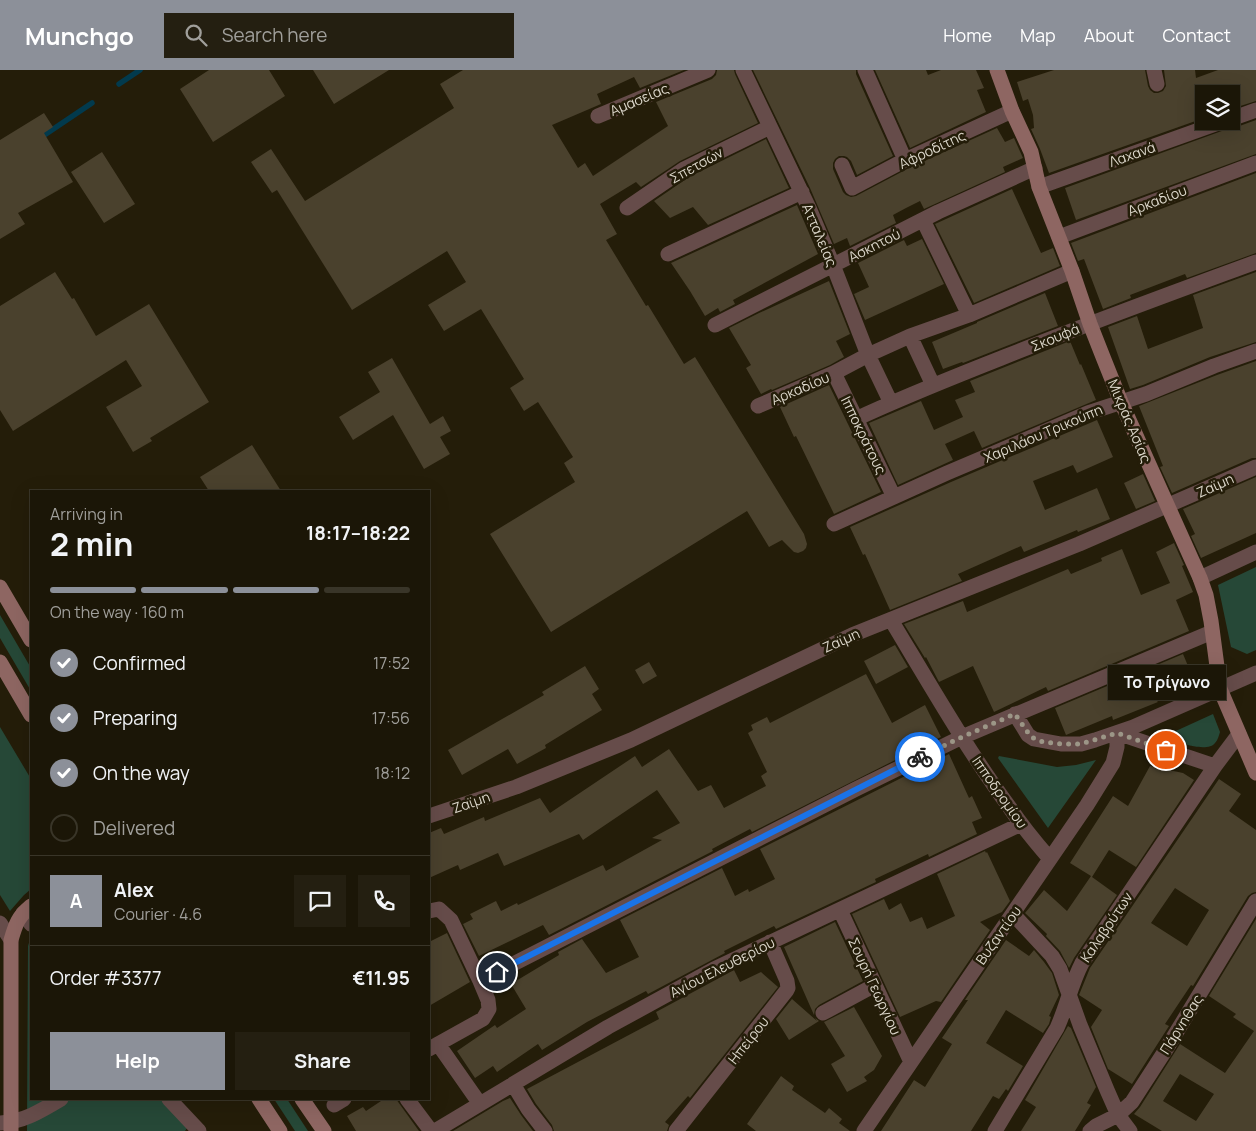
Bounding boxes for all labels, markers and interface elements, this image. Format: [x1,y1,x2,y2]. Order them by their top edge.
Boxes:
search box [164,13,514,58]
text: Munchgo [25,19,134,52]
icon: search [182,21,210,49]
text: Search here [222,22,327,48]
text: Home [943,23,992,47]
text: Map [1020,23,1056,47]
text: About [1084,23,1134,47]
text: Contact [1162,23,1231,47]
street label: Αμασείας [607,78,672,120]
map controls [1195,85,1240,130]
button: layers [1195,85,1240,130]
street label: Αφροδίτης [896,125,969,173]
street label: Λαχανά [1106,137,1158,171]
street label: Σπετσών [666,143,726,187]
street label: Αρκαδίου [1125,180,1189,220]
street label: Ατταλείας [798,200,842,270]
street label: Ασκητού [845,224,903,266]
street label: Σκουφά [1028,319,1082,355]
street label: Αρκαδίου [768,367,832,409]
street label: Μικράς Ασίας [1104,376,1156,466]
street label: Ιπποκράτους [837,393,891,477]
street label: Χαριλάου Τρικούπη [981,399,1105,467]
street label: Ζαϊμη [1193,468,1237,502]
text: Arriving in [50,503,123,525]
text: 18:17–18:22 [306,520,410,546]
text: 2 min [50,522,133,566]
text: On the way · 160 m [50,601,184,623]
street label: Ζαϊμη [819,623,863,657]
icon: check [50,649,78,677]
text: Confirmed [93,650,186,676]
text: 17:52 [373,652,410,674]
callout: Το Τρίγωνο [1107,665,1225,700]
text: Το Τρίγωνο [1124,671,1210,693]
icon: check [50,704,78,732]
text: Preparing [93,705,178,731]
text: 17:56 [372,707,410,729]
pin [1145,729,1187,771]
courier [895,732,945,782]
icon: bag [1152,736,1180,764]
icon: bike [906,743,934,771]
street label: Ιπποδρομίου [968,752,1032,832]
icon: check [50,759,78,787]
text: On the way [93,760,190,786]
text: 18:12 [374,762,410,784]
street label: Ζαϊμη [450,787,492,817]
text: Delivered [93,815,175,841]
button: chat [294,875,346,927]
button: phone [358,875,410,927]
text: Alex [114,877,154,903]
text: A [70,888,82,914]
street label: Καλαβρύτων [1076,888,1136,966]
street label: Βυζαντίου [971,902,1025,968]
text: Courier · 4.6 [114,903,202,925]
street label: Αγίου Ελευθερίου [666,932,778,1002]
street label: Σουρή Γεωργίου [844,934,906,1038]
pin [476,951,518,993]
icon: home [483,958,511,986]
text: Order #3377 [50,965,162,991]
text: €11.95 [352,965,410,991]
street label: Πάρνηθας [1155,990,1207,1058]
street label: Ηπείρου [723,1012,773,1068]
button: Help [50,1032,225,1090]
button: Share [235,1032,410,1090]

